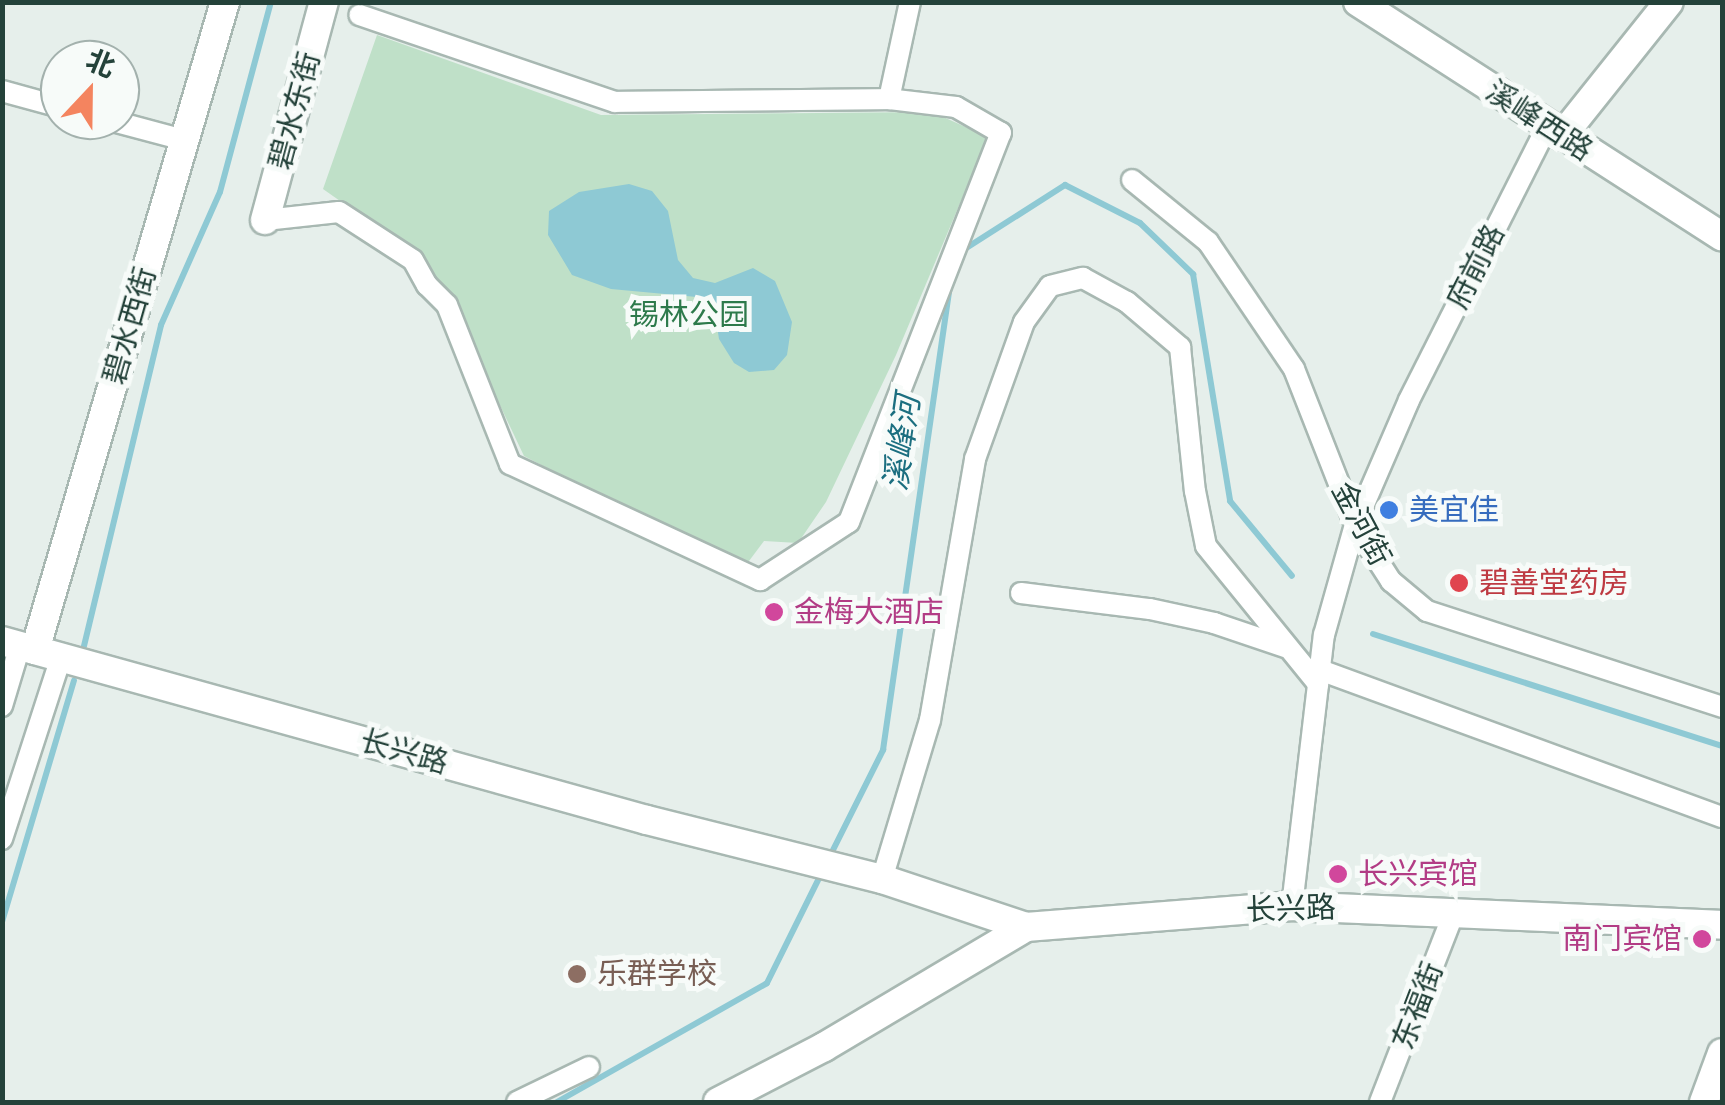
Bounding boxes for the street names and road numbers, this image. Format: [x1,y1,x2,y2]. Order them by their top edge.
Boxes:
street label: 碧水东街 [262,48,328,174]
street label: 溪峰西路 [1479,73,1599,169]
street label: 府前路 [1440,219,1512,315]
street label: 碧水西街 [96,263,164,389]
street label: 金河街 [1324,476,1398,572]
street label: 长兴路 [356,722,452,782]
street label: 长兴路 [1245,889,1337,929]
street label: 东福街 [1385,958,1451,1054]

